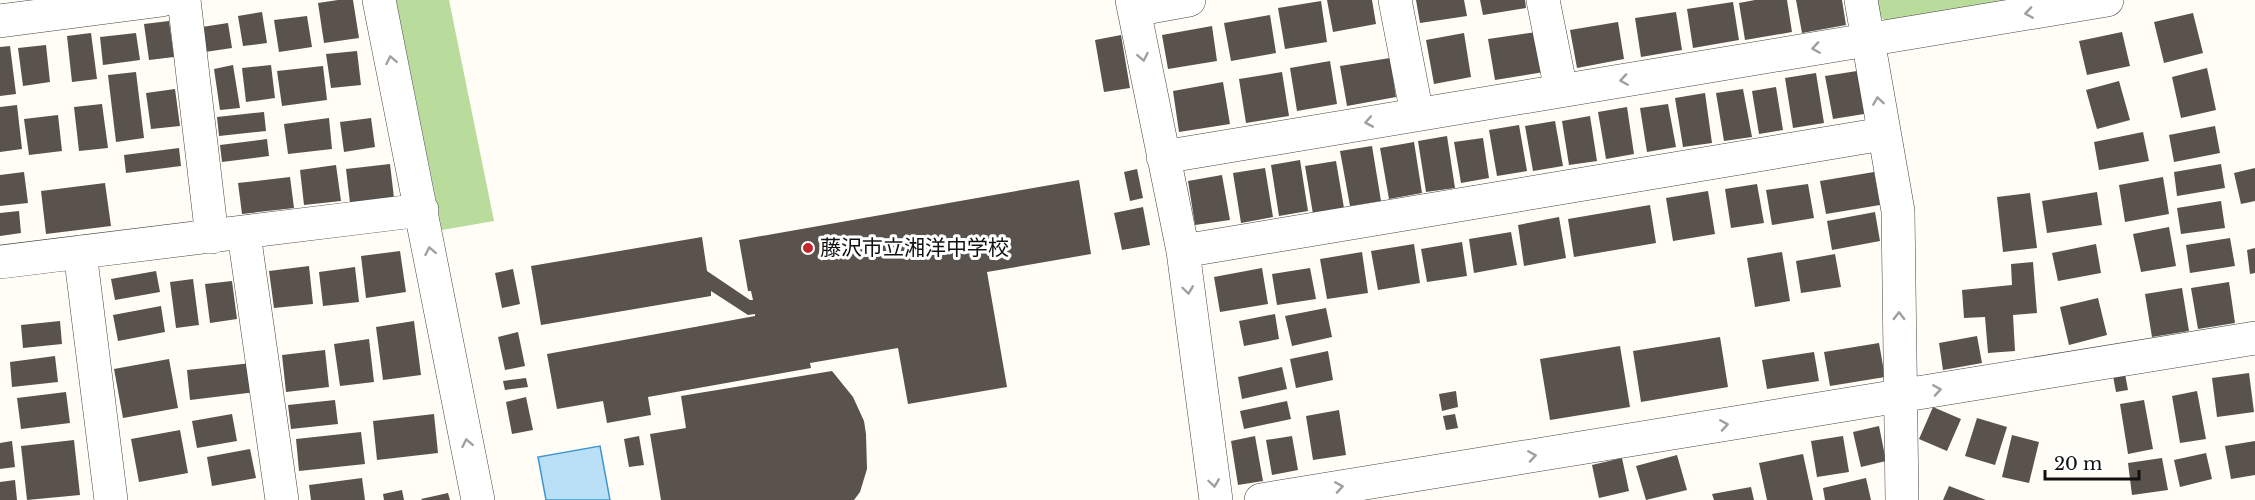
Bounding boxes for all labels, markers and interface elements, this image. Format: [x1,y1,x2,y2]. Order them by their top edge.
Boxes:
one-way arrow [2024,6,2034,19]
one-way arrow [1811,42,1821,54]
one-way arrow [1136,52,1149,62]
one-way arrow [386,55,399,65]
one-way arrow [1619,73,1629,86]
one-way arrow [1872,97,1884,106]
one-way arrow [1364,116,1374,128]
place label: 藤沢市立湘洋中学校 [820,235,1009,261]
marker: 藤沢市立湘洋中学校 [801,241,815,255]
one-way arrow [424,246,437,256]
one-way arrow [1181,286,1193,295]
one-way arrow [1893,311,1905,320]
one-way arrow [1933,385,1942,397]
one-way arrow [1719,419,1729,432]
one-way arrow [461,438,474,448]
scale bar [2045,443,2140,481]
one-way arrow [1526,450,1536,463]
text: 20 m [2054,453,2102,475]
one-way arrow [1207,479,1219,488]
one-way arrow [1335,482,1344,494]

